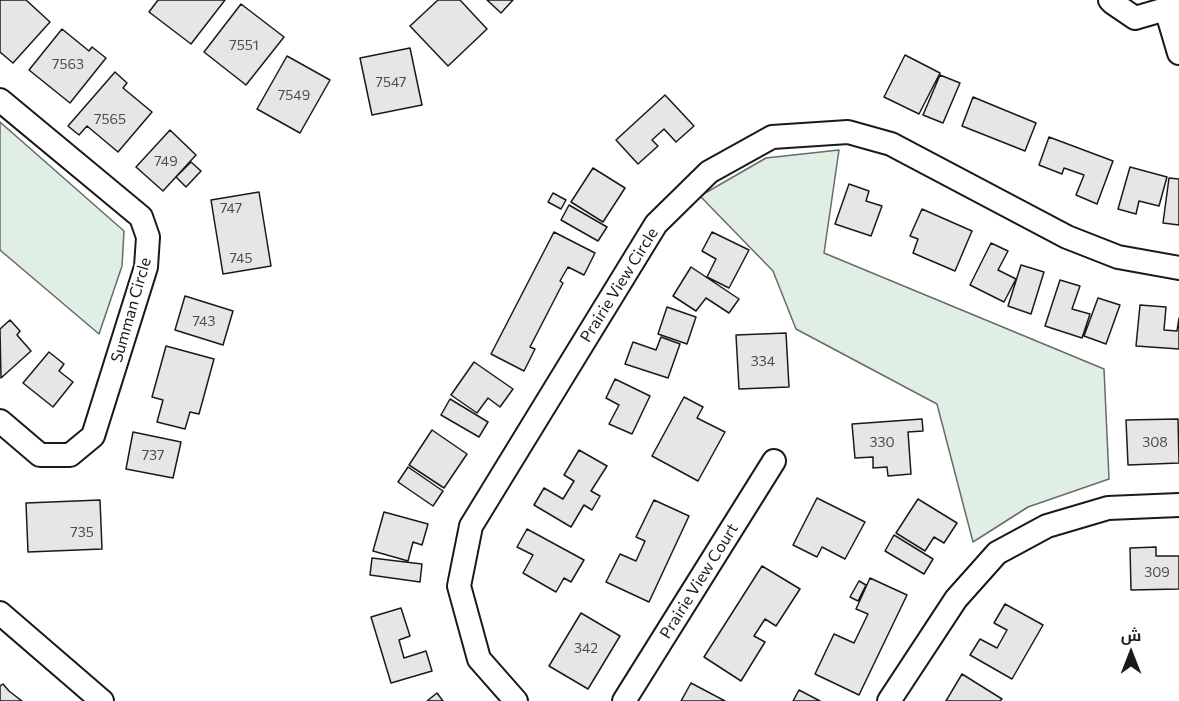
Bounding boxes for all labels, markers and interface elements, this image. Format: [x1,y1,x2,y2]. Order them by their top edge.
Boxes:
house number: 7551 [229,37,259,53]
house number: 7563 [52,56,84,72]
house number: 7547 [376,74,406,90]
house number: 7549 [278,87,310,103]
house number: 7565 [94,111,126,127]
house number: 749 [154,153,178,169]
house number: 747 [220,200,242,216]
street label: Prairie View Circle [576,224,662,346]
house number: 745 [230,250,252,266]
street label: Summan Circle [107,255,155,365]
house number: 743 [193,313,215,329]
house number: 334 [751,353,775,369]
house number: 330 [869,434,895,450]
house number: 308 [1142,434,1168,450]
house number: 737 [142,447,164,463]
street label: Prairie View Court [656,520,742,642]
house number: 735 [70,524,94,540]
house number: 309 [1144,564,1170,580]
north arrow [1101,623,1161,683]
text: ش [1121,625,1141,644]
house number: 342 [574,640,598,656]

